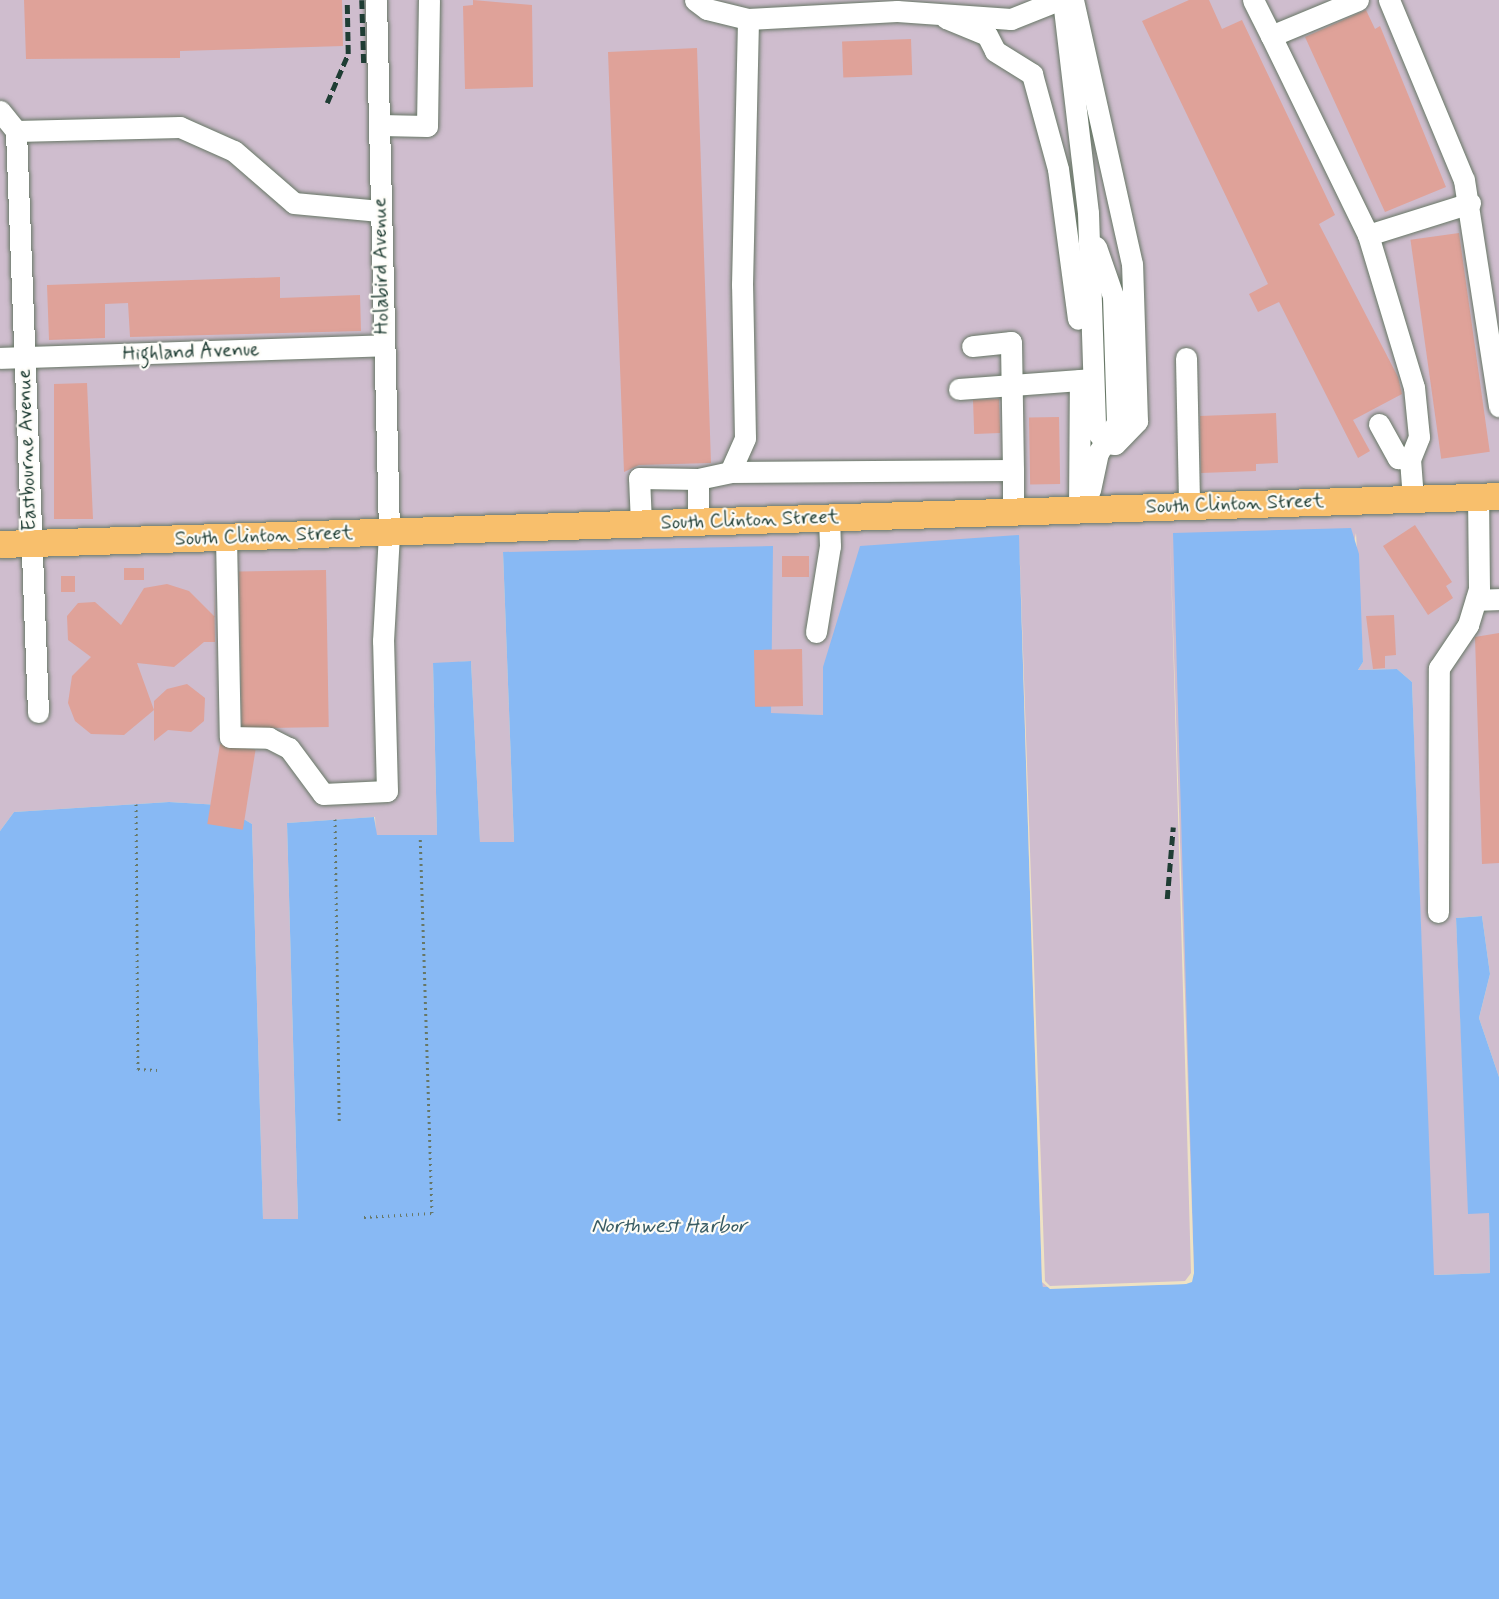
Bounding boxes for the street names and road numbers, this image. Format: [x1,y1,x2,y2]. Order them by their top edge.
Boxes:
street label: Holabird Avenue [368,197,394,335]
street label: Highland Avenue [120,338,262,366]
street label: Eastbourne Avenue [12,369,42,531]
street label: South Clinton Street [1145,489,1325,519]
street label: South Clinton Street [660,505,840,535]
street label: South Clinton Street [174,521,354,551]

